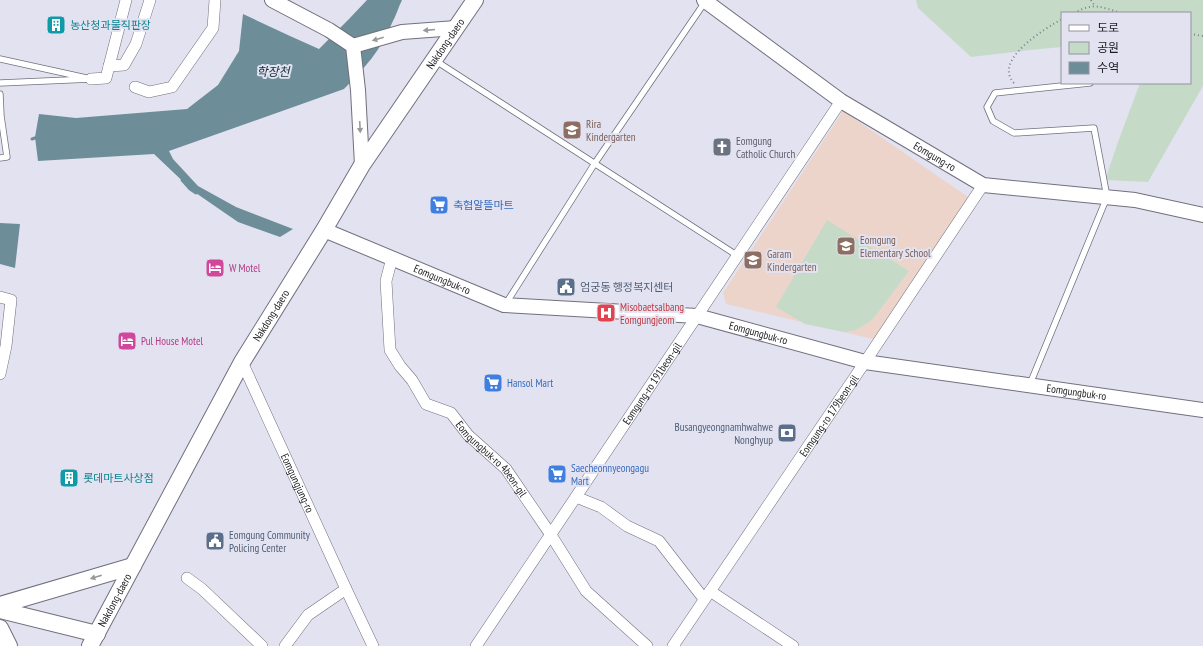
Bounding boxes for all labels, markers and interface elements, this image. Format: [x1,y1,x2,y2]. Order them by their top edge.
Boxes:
legend [1061,12,1191,84]
building icon: 농산청과물직판장 [45,14,67,36]
street label: Nakdong-daero [423,15,468,72]
place label: 농산청과물직판장 [70,18,151,32]
text: 도로 [1097,20,1119,35]
one-way arrow [423,27,435,34]
one-way arrow [371,36,383,42]
text: 공원 [1097,40,1119,55]
text: 수역 [1097,60,1119,75]
water label: 학장천 [256,64,292,79]
place label: Rira Kindergarten [586,117,636,144]
school or university icon: Rira Kindergarten [561,119,583,141]
one-way arrow [357,121,363,134]
place label: Eomgung Catholic Church [736,134,795,161]
church icon: Eomgung Catholic Church [711,136,733,158]
street label: Eomgung-ro [911,138,959,174]
supermarket icon: 축협알뜰마트 [428,194,450,216]
place label: 축협알뜰마트 [453,198,514,212]
place label: Eomgung Elementary School [860,233,931,260]
school or university icon: Eomgung Elementary School [835,235,857,257]
place label: Garam Kindergarten [767,247,817,274]
school or university icon: Garam Kindergarten [742,249,764,271]
hotel icon: W Motel [204,257,226,279]
place label: W Motel [229,261,261,275]
street label: Eomgungbuk-ro [412,261,473,297]
public building icon: 엄궁동 행정복지센터 [555,276,577,298]
place label: 엄궁동 행정복지센터 [580,280,673,294]
street label: Nakdong-daero [250,287,292,344]
place label: Misobaetsalbang Eomgungjeom [620,300,684,327]
hospital icon: Misobaetsalbang Eomgungjeom [595,302,617,324]
street label: Eomgungbuk-ro [728,318,790,348]
hotel icon: Pul House Motel [116,330,138,352]
place label: Pul House Motel [141,334,204,348]
street label: Eomgung-ro 191beon-gil [619,339,685,427]
supermarket icon: Hansol Mart [482,372,504,394]
street label: Eomgung-ro 179beon-gil [796,372,862,459]
place label: Hansol Mart [507,376,553,390]
street label: Eomgungbuk-ro [1046,381,1107,403]
street label: Eomgungbuk-ro 4beon-gil [453,418,530,500]
place label: Busangyeongnamhwahwe Nonghyup [675,420,773,447]
bank icon: Busangyeongnamhwahwe Nonghyup [776,422,798,444]
street label: Eomgungjung-ro [278,451,317,515]
place label: Saecheonnyeongagu Mart [571,461,649,488]
supermarket icon: Saecheonnyeongagu Mart [546,463,568,485]
building icon: 롯데마트사상점 [58,467,80,489]
place label: 롯데마트사상점 [83,471,154,485]
place label: Eomgung Community Policing Center [229,528,311,555]
public building icon: Eomgung Community Policing Center [204,530,226,552]
street label: Nakdong-daero [95,571,135,629]
one-way arrow [90,574,102,580]

